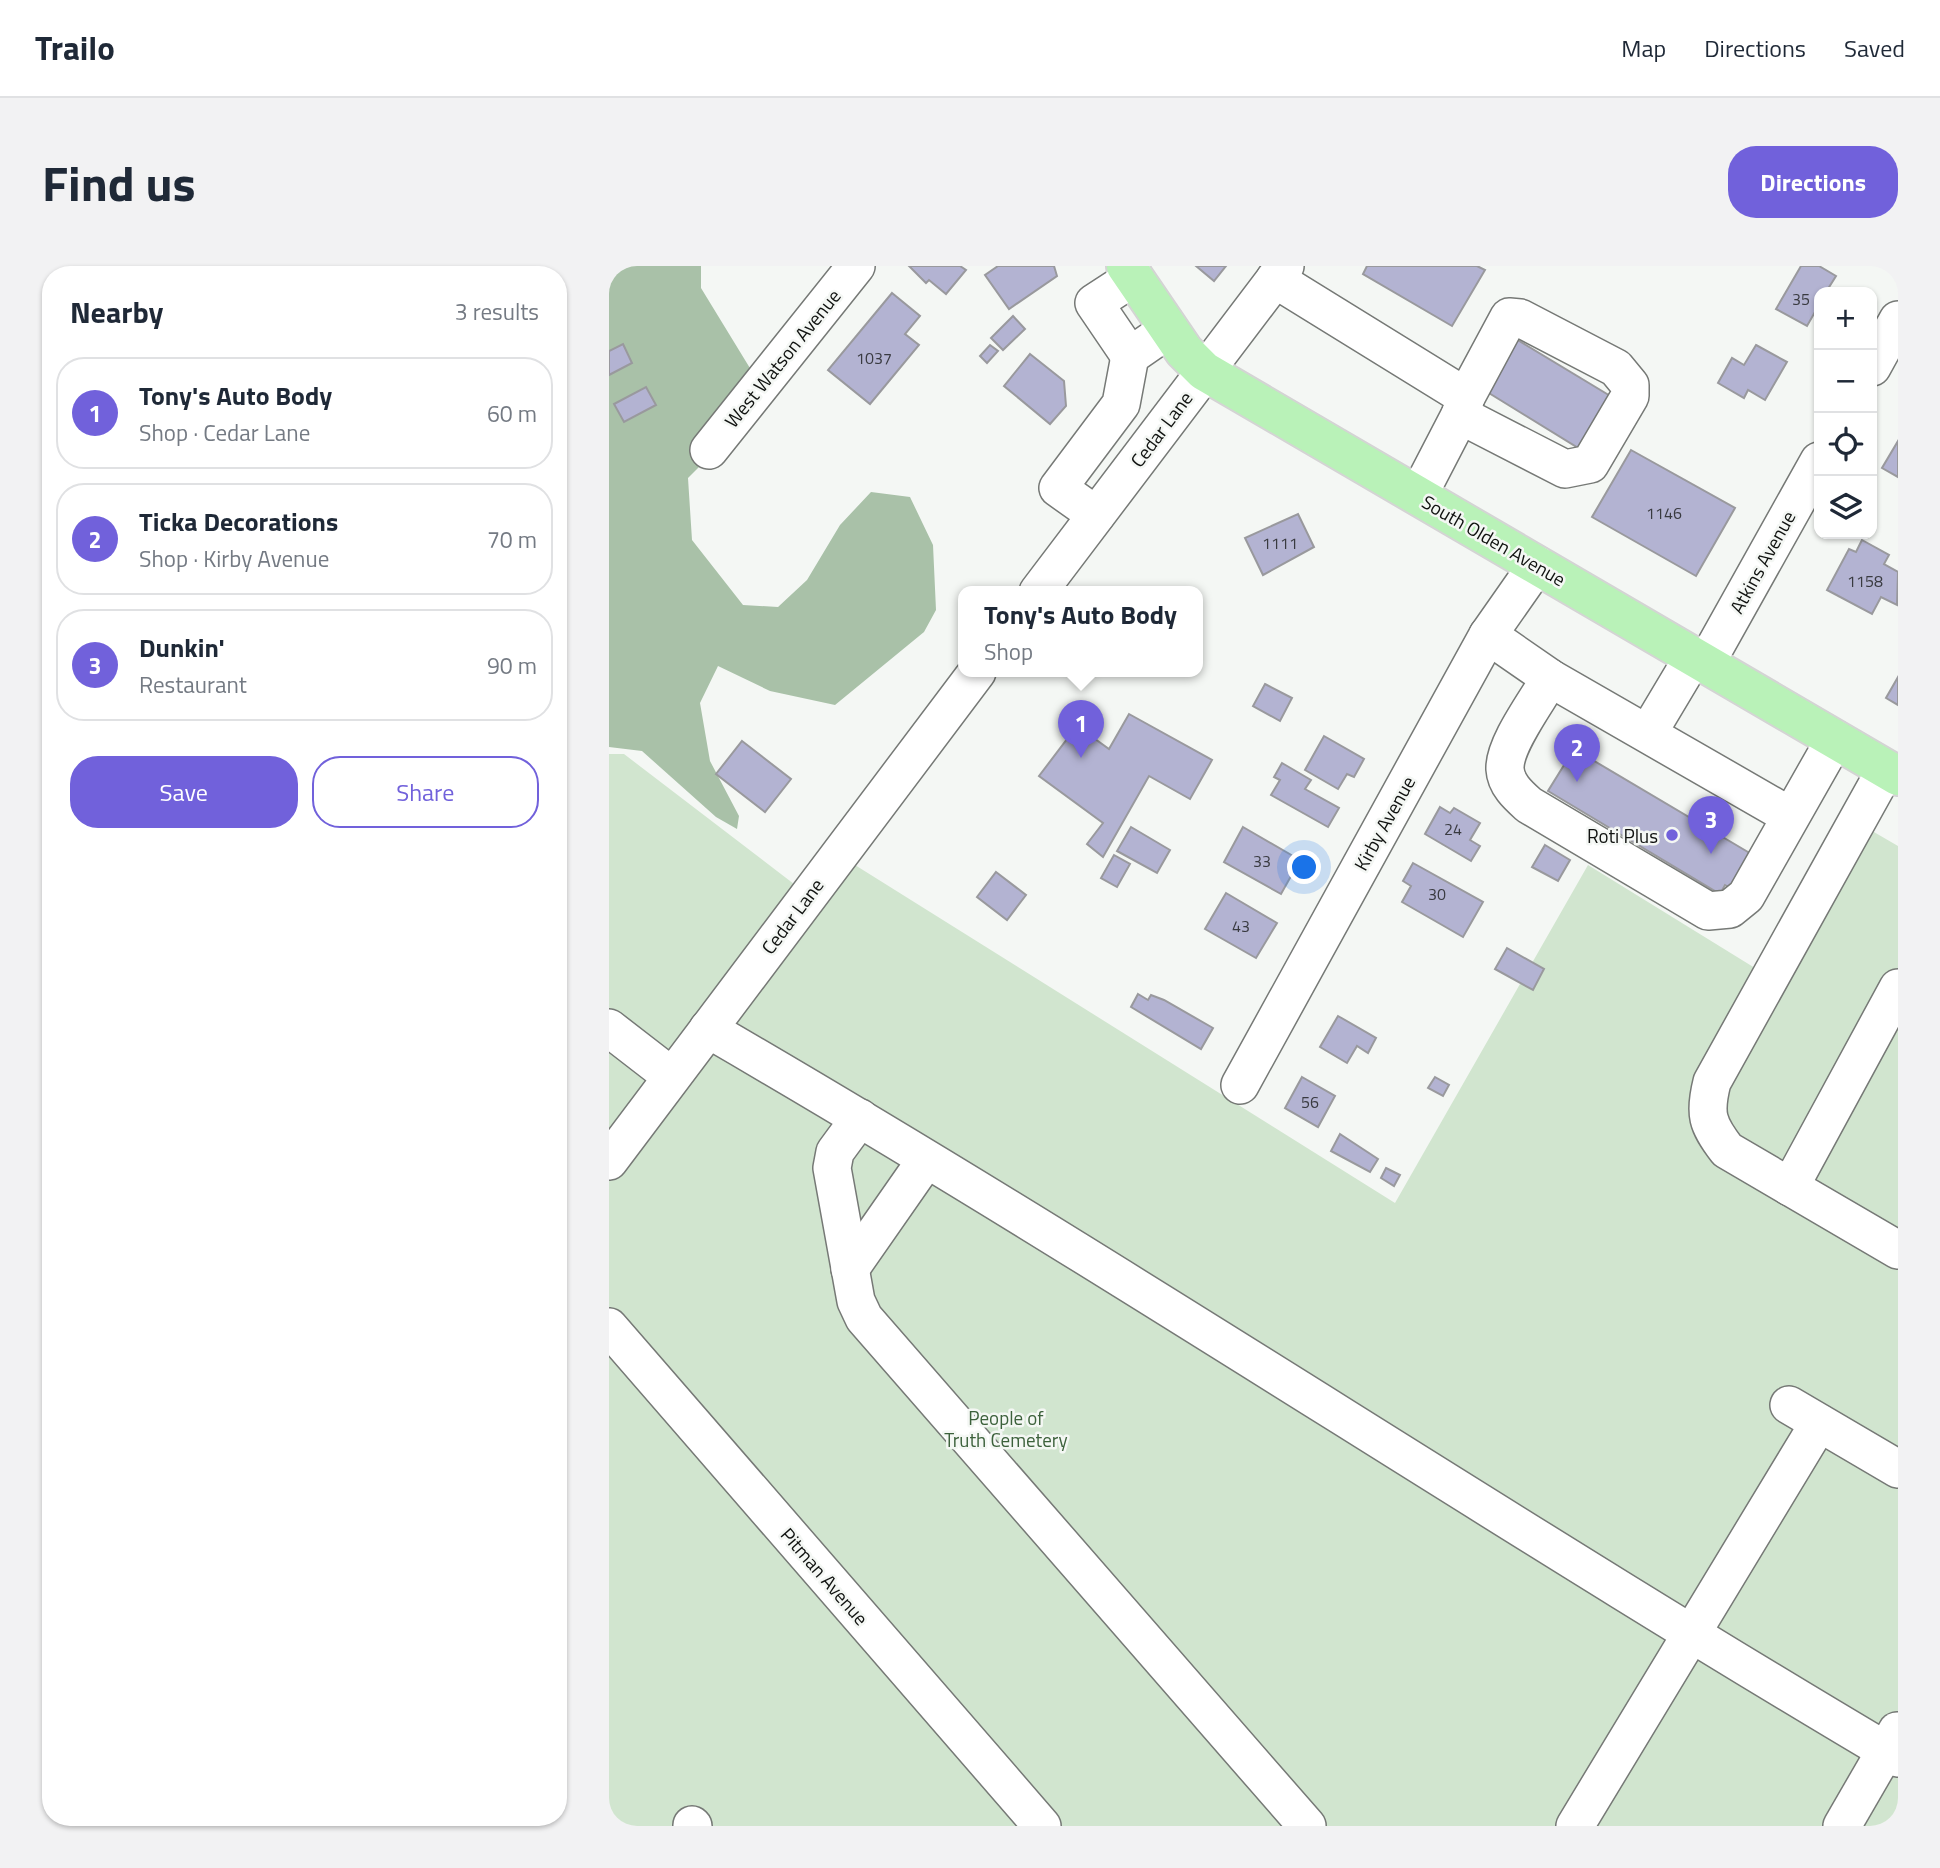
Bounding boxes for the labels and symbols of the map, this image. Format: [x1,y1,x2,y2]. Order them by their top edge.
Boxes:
street label: West Watson Avenue [717,282,847,434]
house number: 35 [1792,287,1810,311]
house number: 1037 [856,346,892,370]
street label: Cedar Lane [1123,385,1199,473]
street label: South Olden Avenue [1417,487,1571,593]
house number: 1146 [1646,501,1682,525]
street label: Atkins Avenue [1722,505,1802,619]
house number: 1111 [1262,531,1298,555]
house number: 1158 [1847,569,1883,593]
pin: 1 [1058,700,1104,758]
pin: 2 [1554,724,1600,782]
street label: Kirby Avenue [1346,770,1422,876]
pin: 3 [1688,796,1734,854]
house number: 24 [1444,817,1462,841]
place label: Roti Plus [1587,821,1658,850]
marker: Roti Plus [1664,827,1680,843]
house number: 33 [1253,849,1271,873]
your location [1287,850,1321,884]
street label: Cedar Lane [754,872,830,960]
house number: 30 [1428,882,1446,906]
house number: 43 [1232,914,1250,938]
house number: 56 [1301,1090,1319,1114]
park label: People of Truth Cemetery [944,1403,1068,1454]
street label: Pitman Avenue [774,1521,876,1631]

